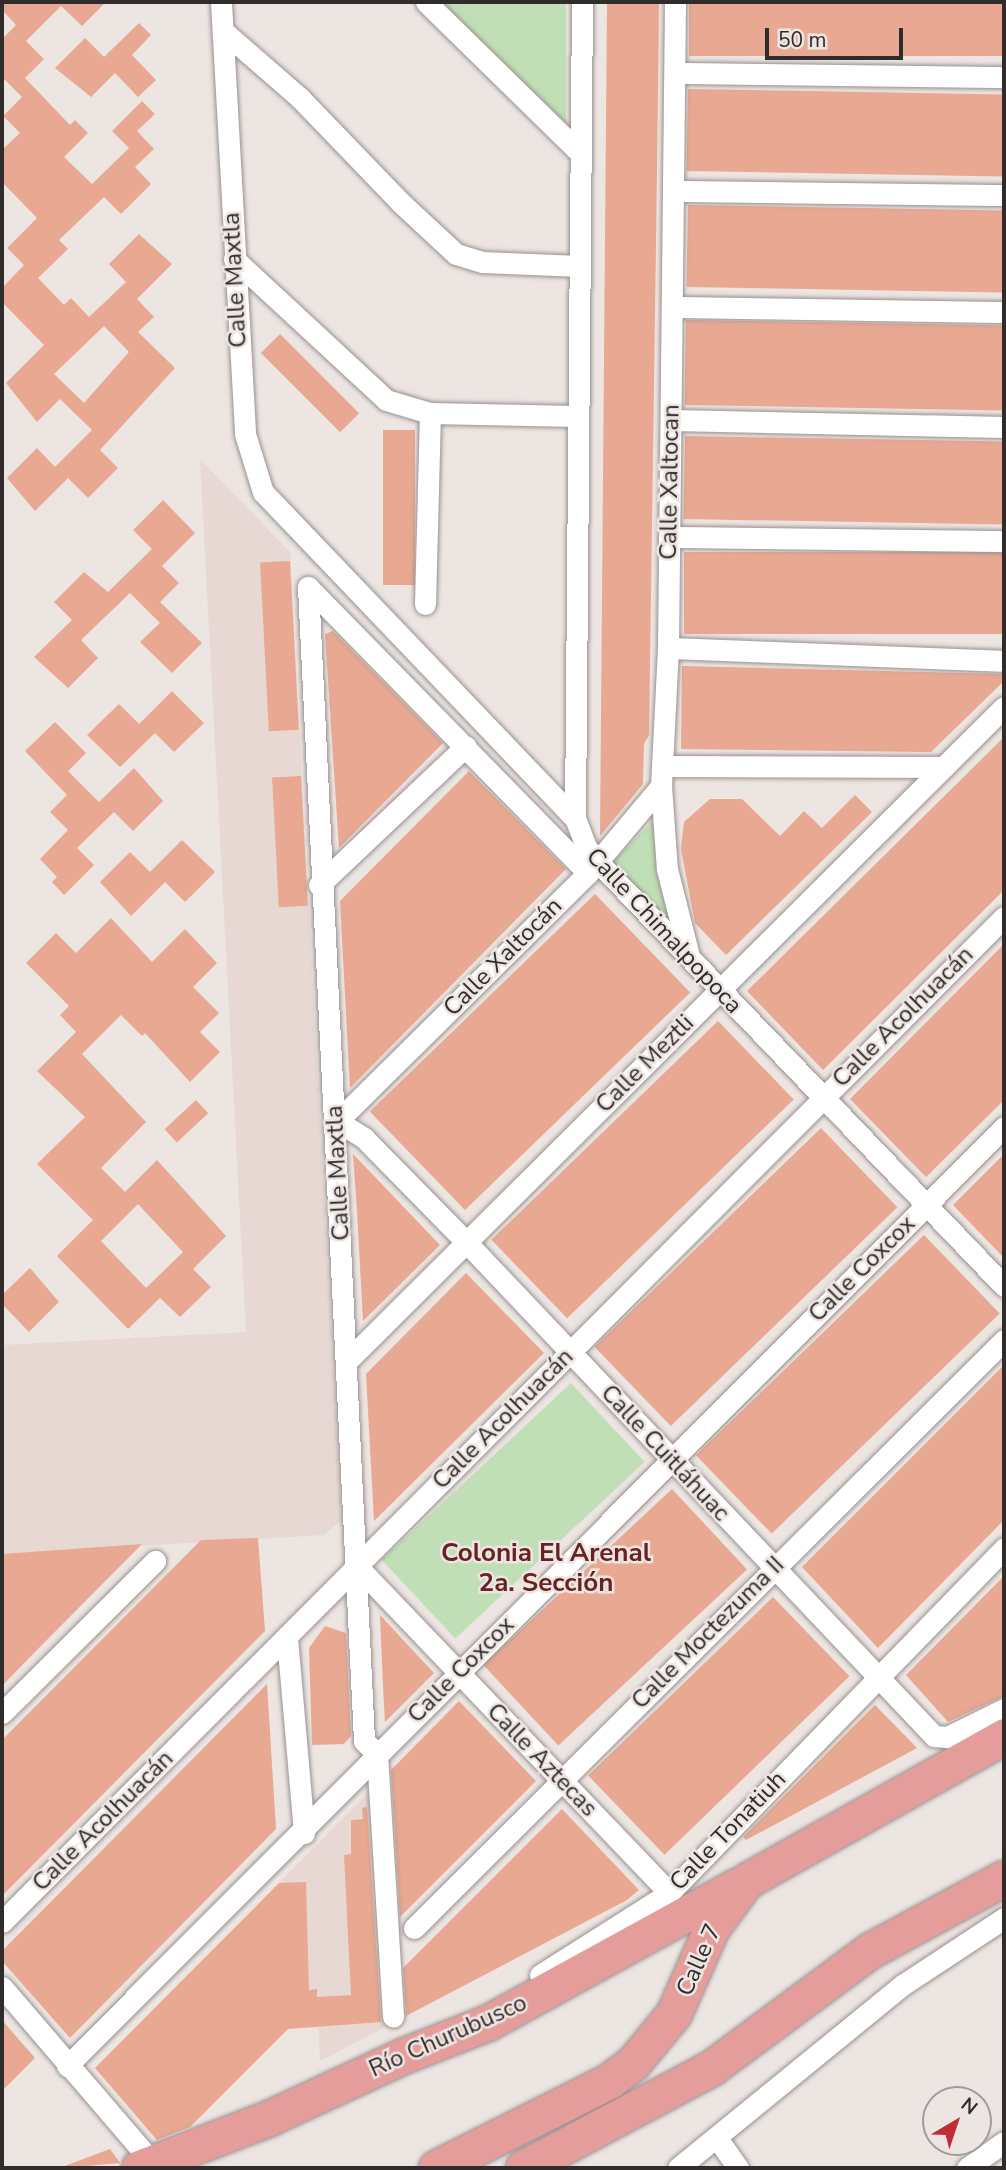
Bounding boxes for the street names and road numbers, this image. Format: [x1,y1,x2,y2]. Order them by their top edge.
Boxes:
street label: Calle Maxtla [217,212,253,348]
street label: Calle Xaltocan [654,404,686,560]
street label: Calle Chimalpopoca [580,842,748,1020]
street label: Calle Xaltocán [438,892,568,1022]
street label: Calle Acolhuacán [827,941,979,1093]
street label: Calle Meztli [590,1009,700,1119]
street label: Calle Maxtla [320,1105,356,1241]
street label: Calle Coxcox [803,1210,921,1328]
street label: Calle Acolhuacán [427,1343,579,1495]
street label: Calle Cuitláhuac [595,1379,735,1527]
street label: Calle Moctezuma II [626,1551,790,1715]
street label: Calle Coxcox [402,1611,520,1729]
street label: Calle Aztecas [481,1697,603,1823]
street label: Calle Acolhuacán [27,1745,179,1897]
street label: Calle Tonatiuh [664,1765,792,1897]
street label: Calle 7 [670,1919,728,2001]
street label: Río Churubusco [365,1988,531,2084]

